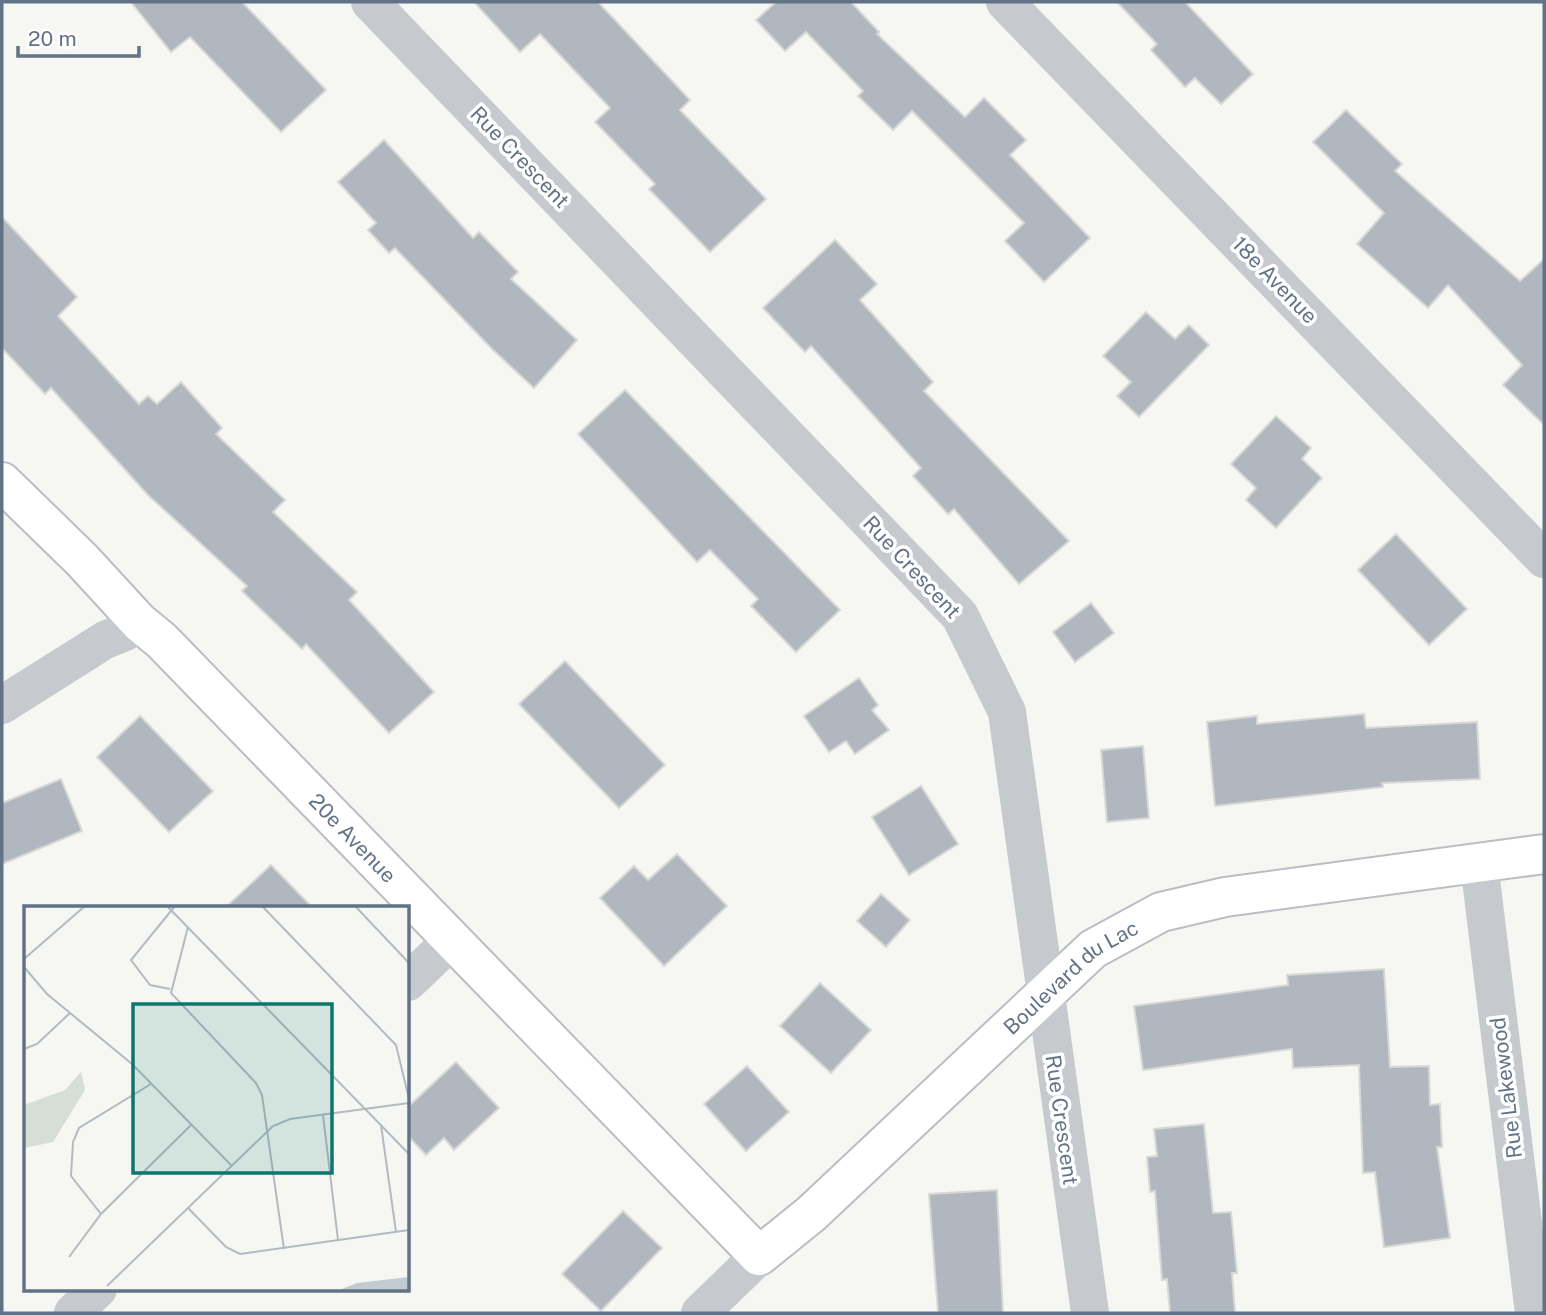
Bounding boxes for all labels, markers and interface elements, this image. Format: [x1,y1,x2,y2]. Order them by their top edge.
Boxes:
scale bar [18,14,138,58]
text: 20 m [28,26,77,51]
street label: Rue Crescent [465,101,575,213]
street label: 18e Avenue [1227,231,1323,329]
street label: Rue Crescent [858,511,966,623]
street label: 20e Avenue [304,788,402,888]
inset map [24,906,410,1290]
street label: Boulevard du Lac [998,914,1142,1039]
street label: Rue Lakewood [1485,1016,1527,1160]
street label: Rue Crescent [1040,1053,1084,1187]

